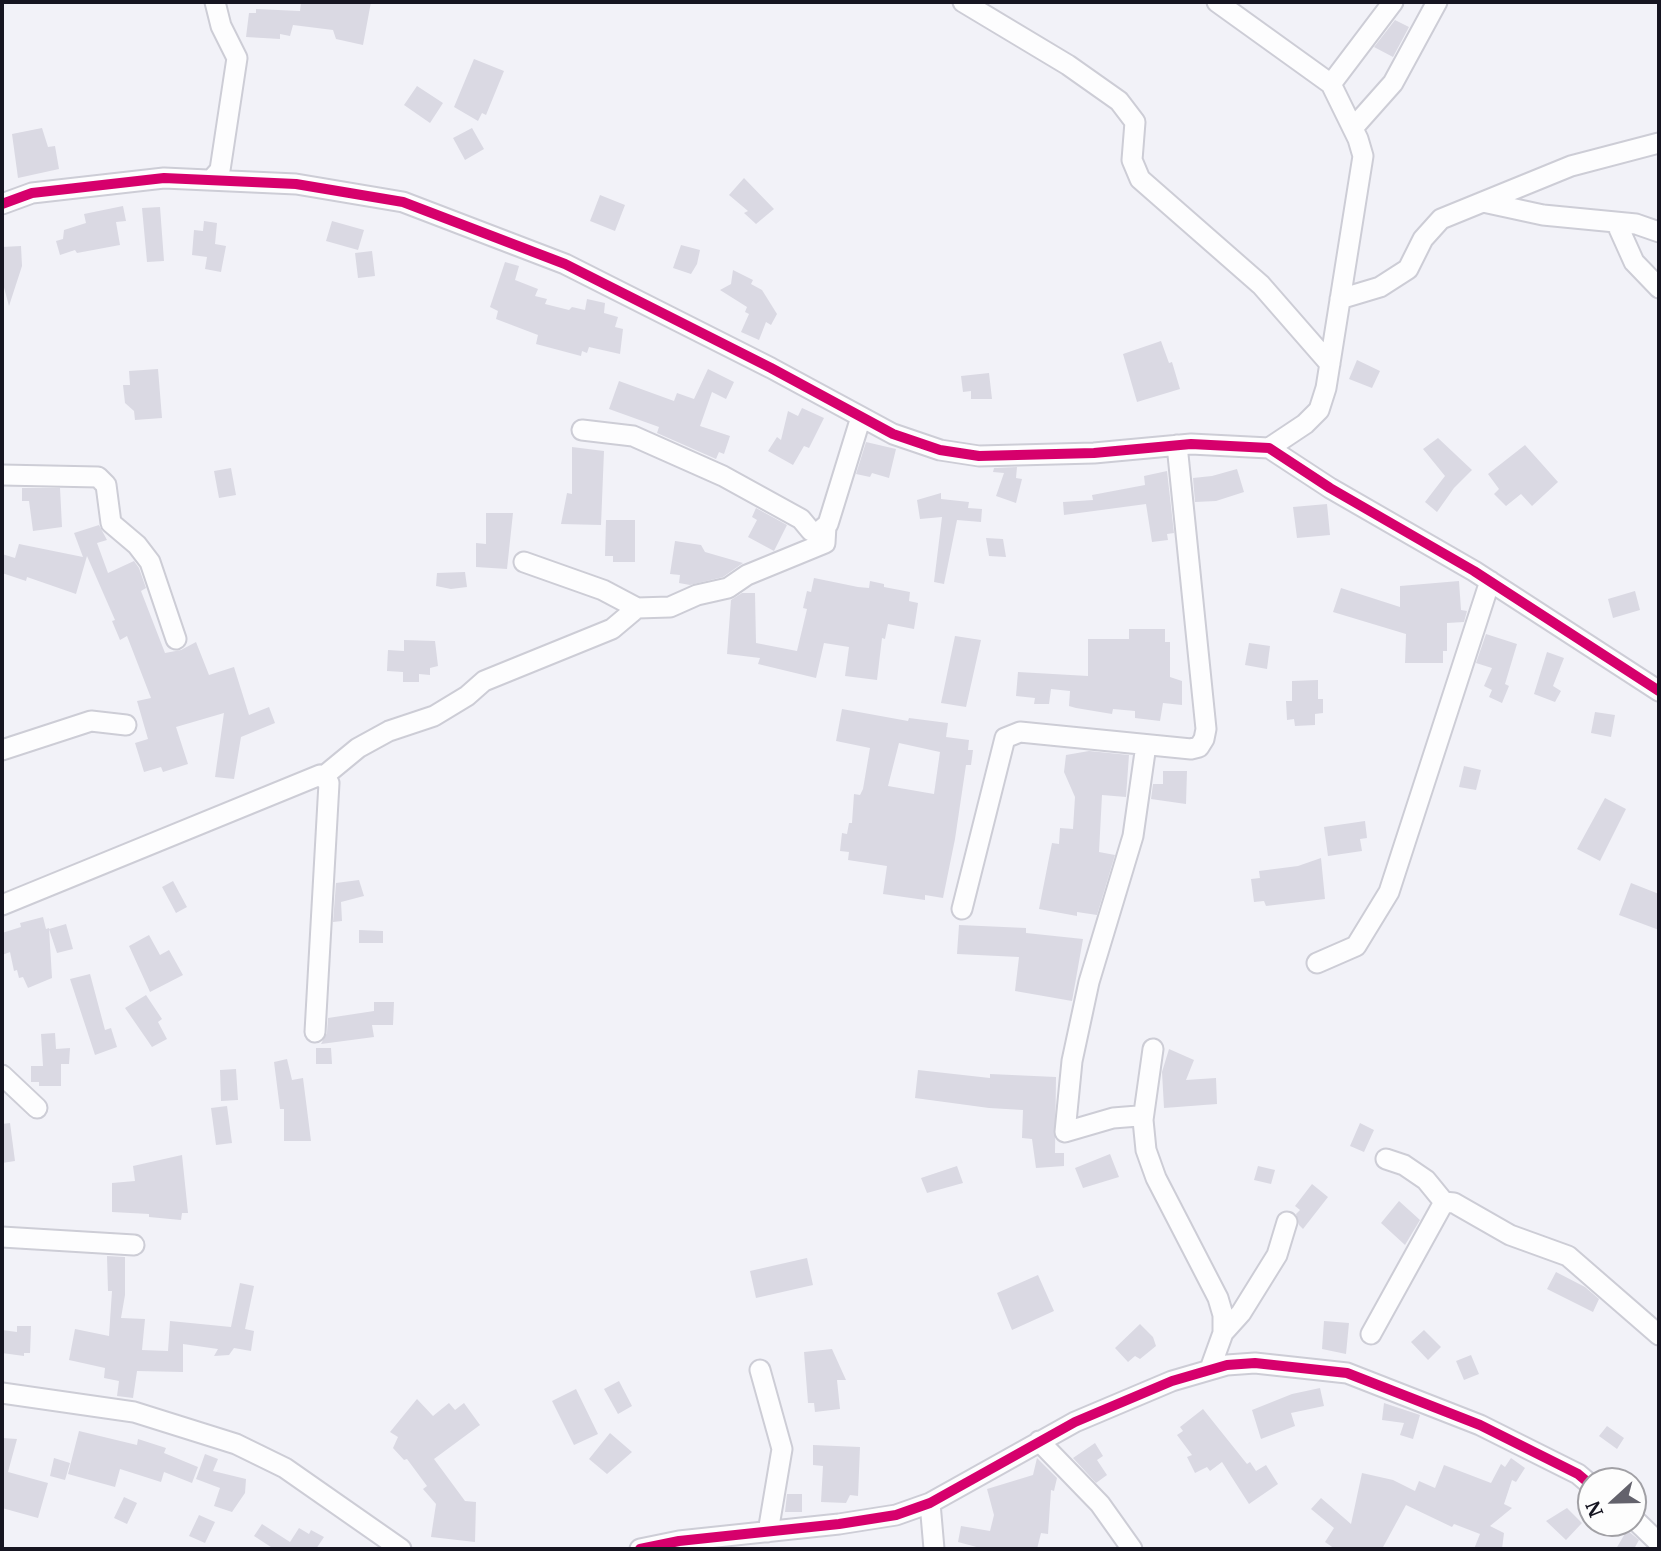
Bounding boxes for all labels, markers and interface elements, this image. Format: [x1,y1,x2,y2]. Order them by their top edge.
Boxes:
north arrow [1577,1467,1647,1537]
text: N [1580,1498,1608,1521]

